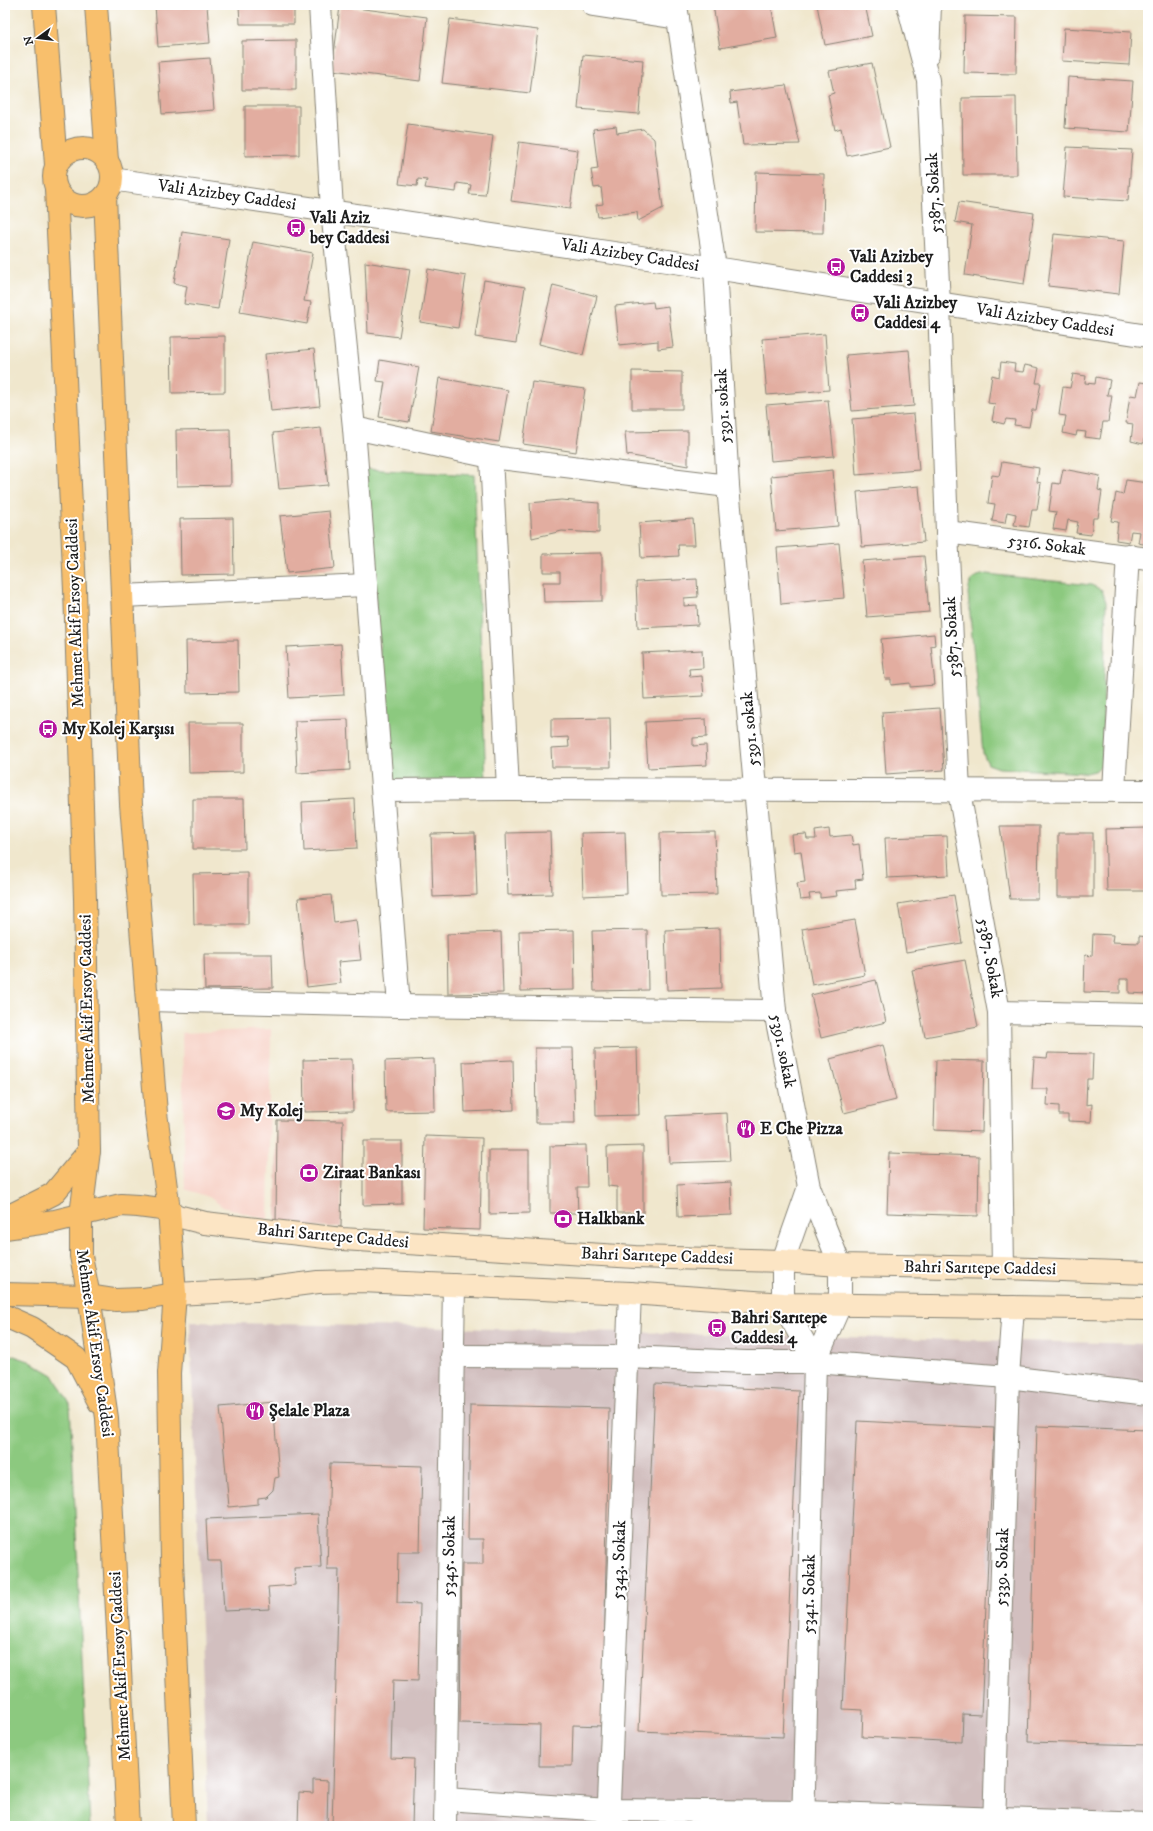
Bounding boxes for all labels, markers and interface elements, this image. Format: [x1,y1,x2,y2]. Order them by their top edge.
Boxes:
north arrow [18,18,58,58]
text: N [21,34,37,47]
street label: 5387. Sokak [921,151,947,234]
street label: Vali Azizbey Caddesi [156,174,298,216]
place label: Vali Aziz bey Caddesi [309,207,390,249]
bus stop icon: Vali Aziz bey Caddesi [285,217,307,239]
street label: Vali Azizbey Caddesi [558,233,701,277]
place label: Vali Azizbey Caddesi 3 [849,246,934,288]
bus stop icon: Vali Azizbey Caddesi 3 [825,256,847,278]
place label: Vali Azizbey Caddesi 4 [873,292,958,334]
street label: Vali Azizbey Caddesi [973,298,1116,342]
bus stop icon: Vali Azizbey Caddesi 4 [849,302,871,324]
street label: 5391. sokak [710,367,736,444]
street label: Mehmet Akif Ersoy Caddesi [61,518,89,708]
street label: 5316. Sokak [1007,529,1088,561]
street label: 5387. Sokak [939,595,965,678]
street label: 5391. sokak [736,690,764,767]
bus stop icon: My Kolej Karşısı [37,718,59,740]
place label: My Kolej Karşısı [62,718,175,740]
street label: Mehmet Akif Ersoy Caddesi [74,914,100,1104]
street label: 5387. Sokak [972,916,1008,1000]
street label: 5391. sokak [765,1012,801,1091]
school or university icon: My Kolej [215,1100,237,1122]
place label: My Kolej [240,1100,303,1122]
restaurant icon: E Che Pizza [735,1118,757,1140]
place label: E Che Pizza [760,1118,844,1140]
bank icon: Ziraat Bankası [298,1162,320,1184]
place label: Ziraat Bankası [323,1162,421,1184]
bank icon: Halkbank [552,1208,574,1230]
place label: Halkbank [577,1208,645,1230]
street label: Bahri Sarıtepe Caddesi [256,1218,410,1254]
street label: Bahri Sarıtepe Caddesi [580,1242,734,1270]
street label: Mehmet Akif Ersoy Caddesi [71,1248,119,1438]
street label: Bahri Sarıtepe Caddesi [904,1256,1056,1280]
place label: Bahri Sarıtepe Caddesi 4 [731,1307,827,1349]
bus stop icon: Bahri Sarıtepe Caddesi 4 [706,1317,728,1339]
restaurant icon: Şelale Plaza [244,1400,266,1422]
place label: Şelale Plaza [269,1400,351,1422]
street label: 5345. Sokak [437,1515,461,1597]
street label: 5343. Sokak [607,1519,631,1600]
street label: 5339. Sokak [990,1527,1014,1607]
street label: 5341. Sokak [797,1553,821,1634]
street label: Mehmet Akif Ersoy Caddesi [104,1571,136,1761]

